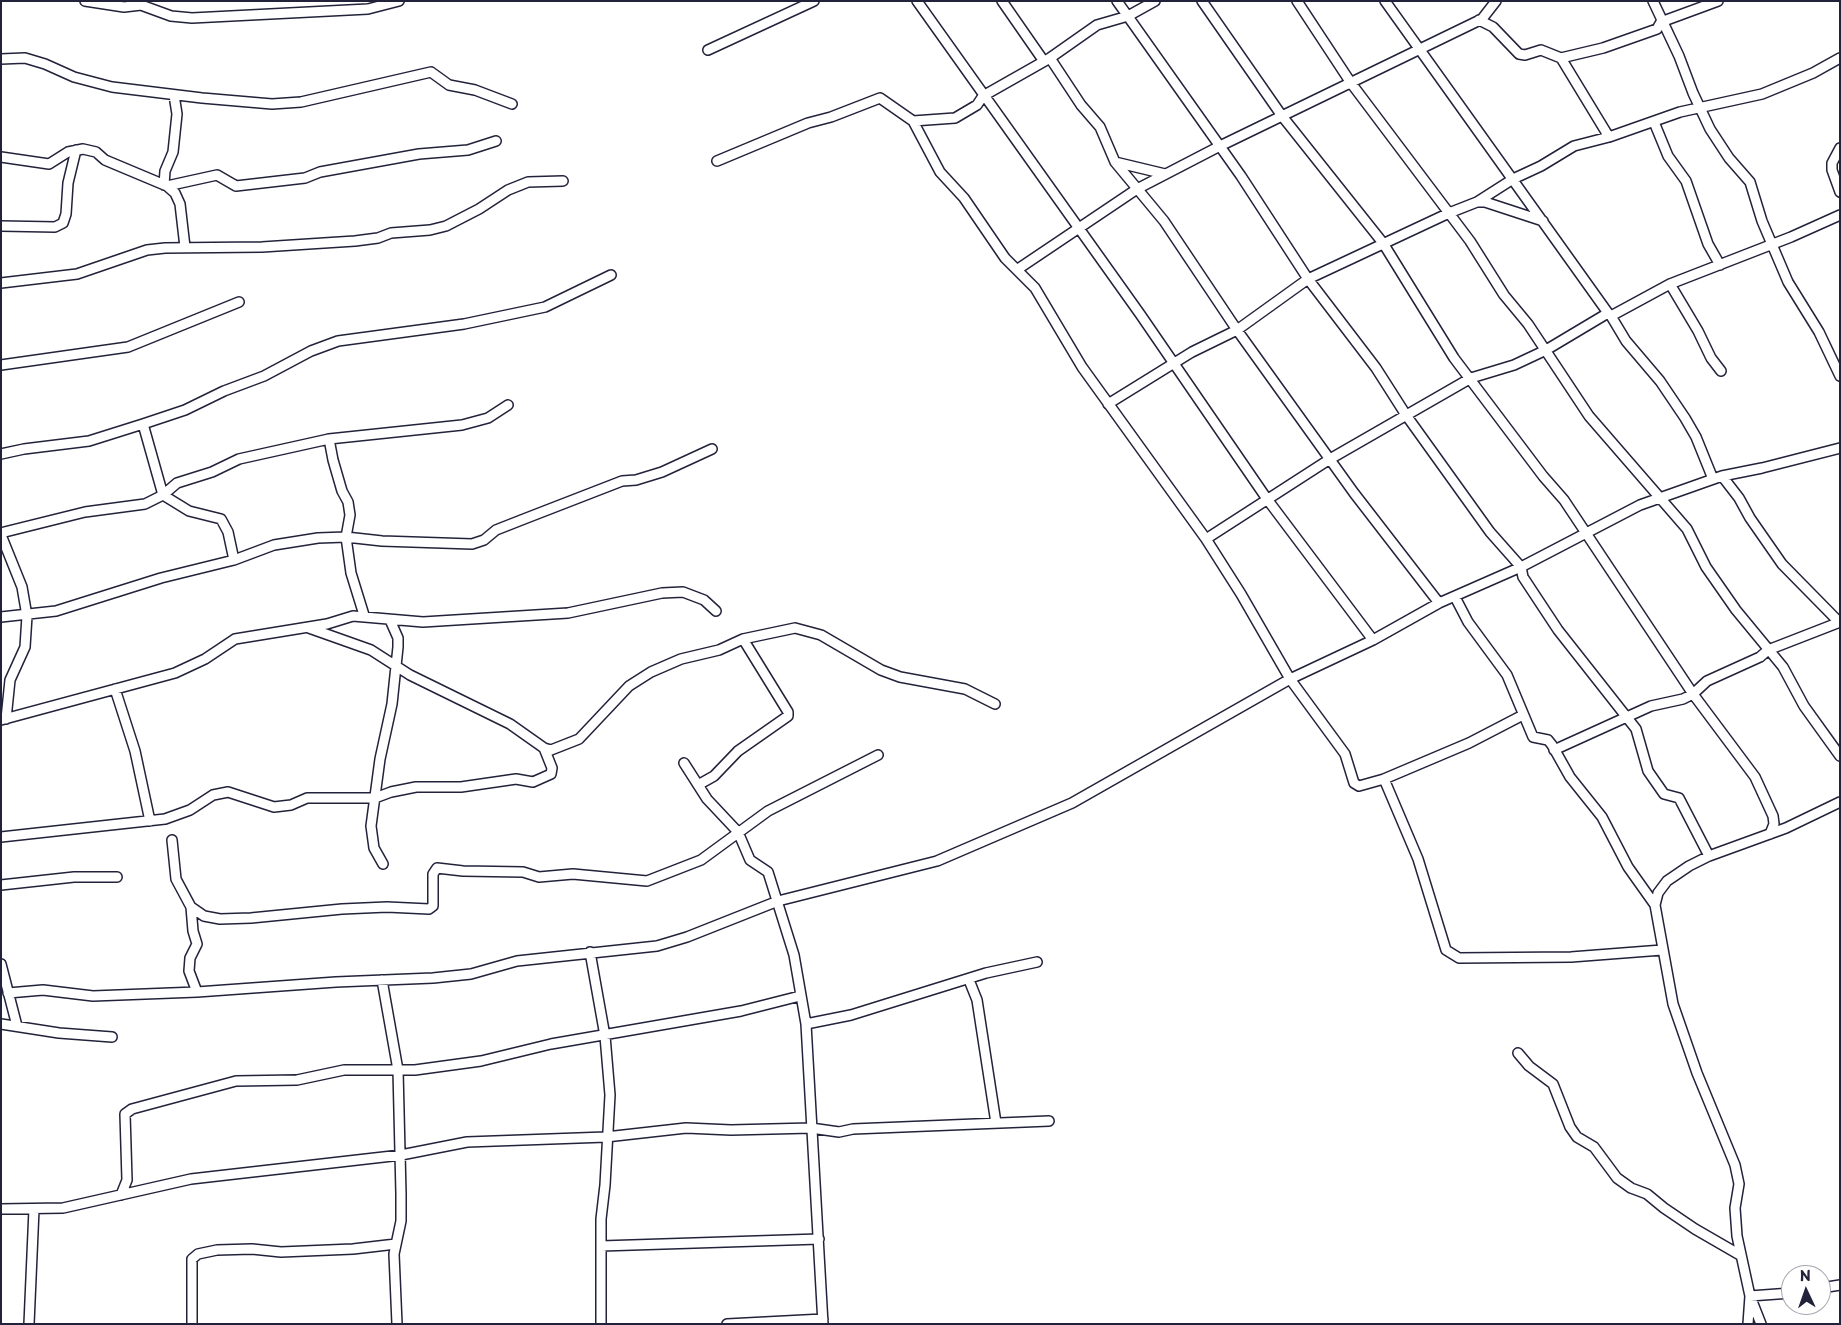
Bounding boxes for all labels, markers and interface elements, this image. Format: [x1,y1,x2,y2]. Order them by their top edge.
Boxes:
north arrow [1781,1265,1831,1315]
text: N [1799,1265,1811,1286]

